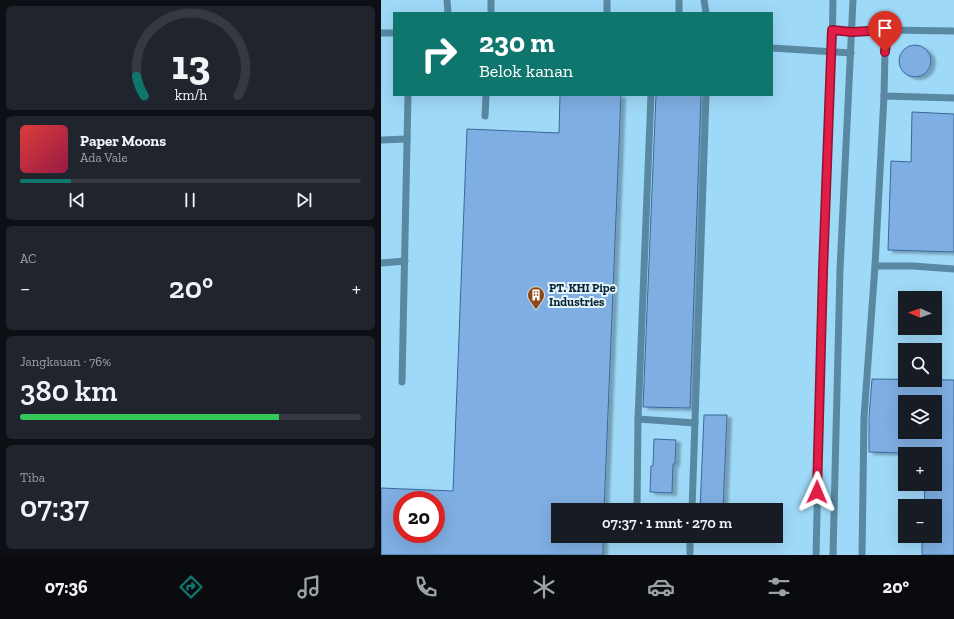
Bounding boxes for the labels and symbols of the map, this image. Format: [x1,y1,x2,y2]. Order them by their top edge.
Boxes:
pin [868,11,902,52]
place label: PT. KHI Pipe Industries [549,281,616,309]
building icon: PT. KHI Pipe Industries [526,285,546,310]
north arrow [898,291,942,335]
position arrow [796,471,838,513]
speed limit sign: 20 [393,491,445,543]

